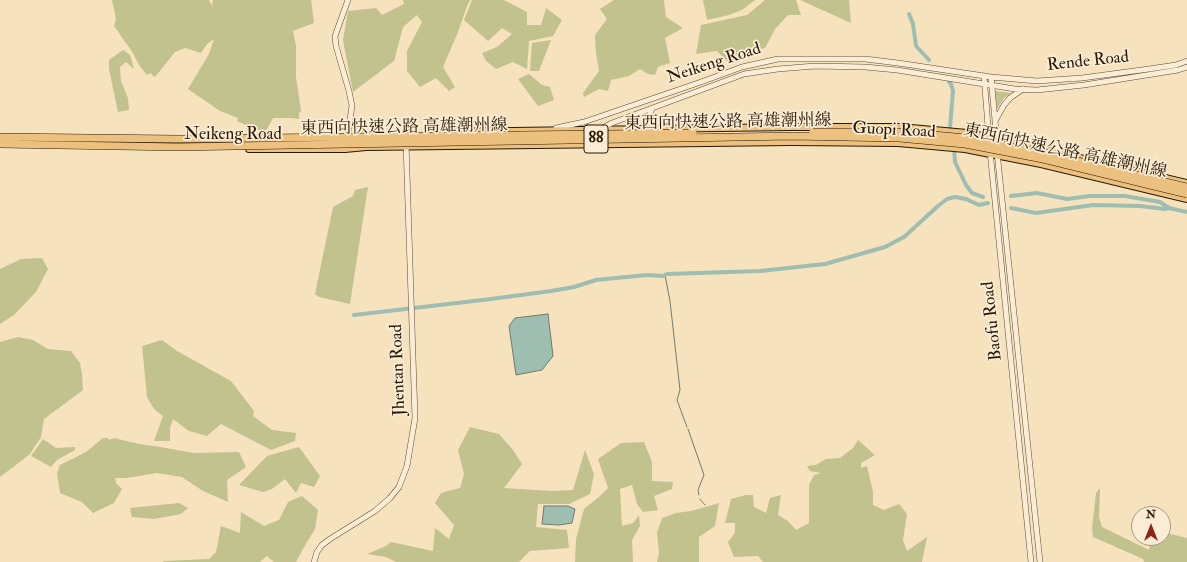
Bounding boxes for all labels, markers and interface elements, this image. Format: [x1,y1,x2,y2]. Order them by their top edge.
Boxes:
street label: Neikeng Road [664,39,764,89]
street label: Rende Road [1046,48,1130,76]
street label: 東西向快速公路 高雄潮州線 [624,111,832,135]
street label: 東西向快速公路 高雄潮州線 [300,116,508,140]
street label: Guopi Road [852,119,936,143]
street label: 東西向快速公路 高雄潮州線 [961,120,1169,184]
street label: Neikeng Road [184,125,282,145]
road number: 88 [584,125,608,153]
street label: Baofu Road [979,280,1007,362]
street label: Jhentan Road [387,324,411,416]
north arrow [1131,506,1171,546]
text: N [1146,508,1156,521]

